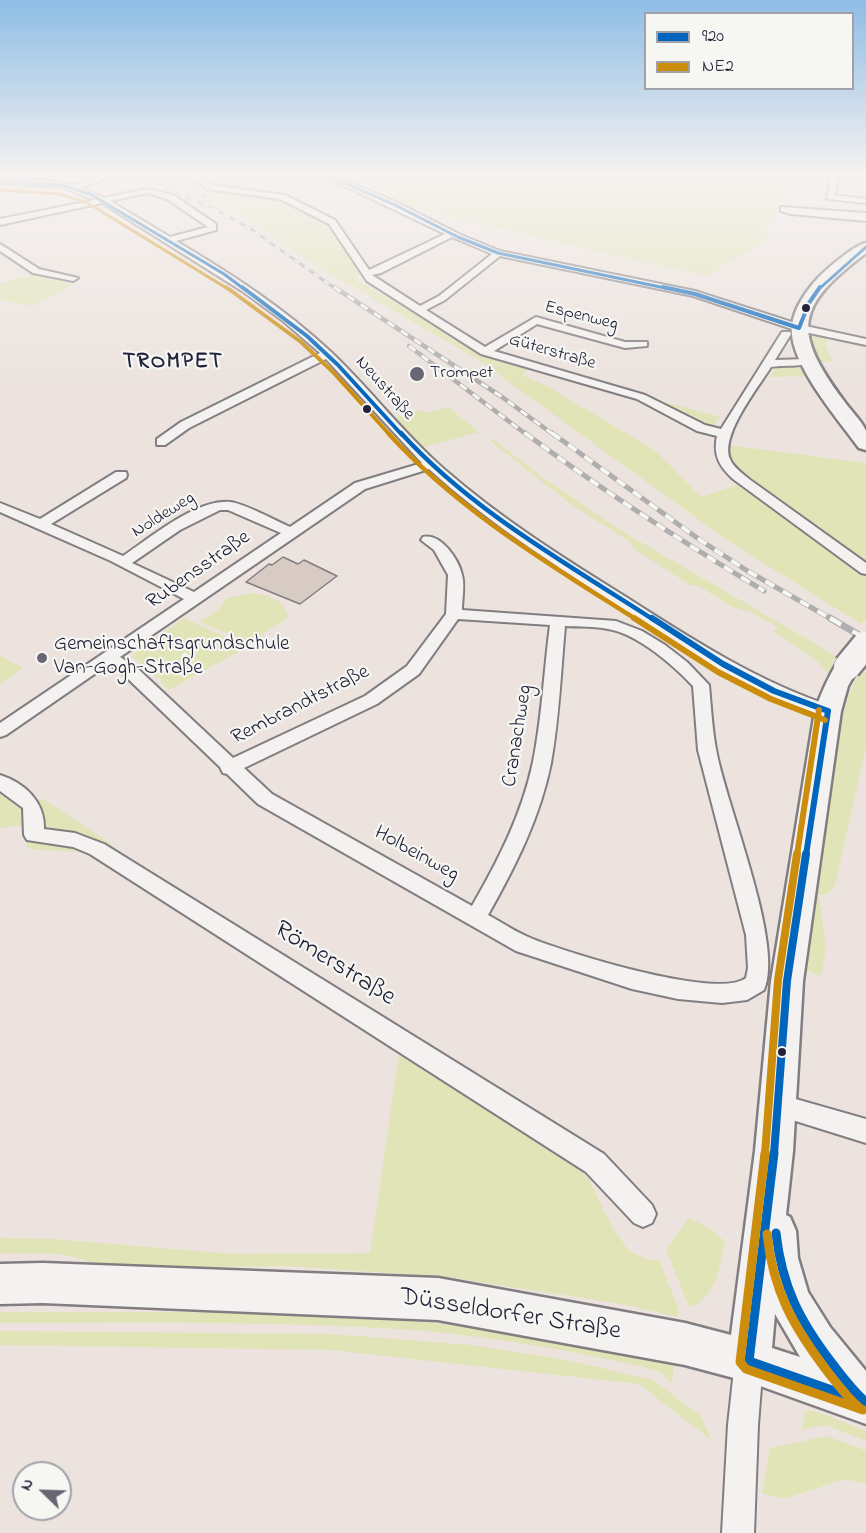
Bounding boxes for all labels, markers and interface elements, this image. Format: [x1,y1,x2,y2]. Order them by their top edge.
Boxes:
legend [644,12,854,90]
text: 920 [702,24,724,50]
text: NE2 [702,54,734,80]
street label: Espenweg [542,297,620,337]
unlabelled marker [800,302,812,314]
street label: Güterstraße [506,330,598,376]
district label: TROMPET [123,350,223,376]
street label: Neustraße [350,353,418,425]
place label: Trompet [430,363,493,385]
marker: Trompet [408,365,426,383]
unlabelled marker [361,403,373,415]
street label: Noldeweg [129,488,199,544]
street label: Rubensstraße [142,526,256,616]
place label: Gemeinschaftsgrundschule Van-Gogh-Straße [54,633,289,683]
marker: Gemeinschaftsgrundschule Van-Gogh-Straße [35,651,49,665]
street label: Rembrandtstraße [228,660,374,752]
street label: Cranachweg [498,683,540,789]
street label: Holbeinweg [369,821,463,889]
street label: Römerstraße [268,915,400,1015]
unlabelled marker [776,1046,788,1058]
street label: Düsseldorfer Straße [397,1283,623,1349]
north arrow [12,1461,72,1521]
text: N [14,1475,40,1494]

